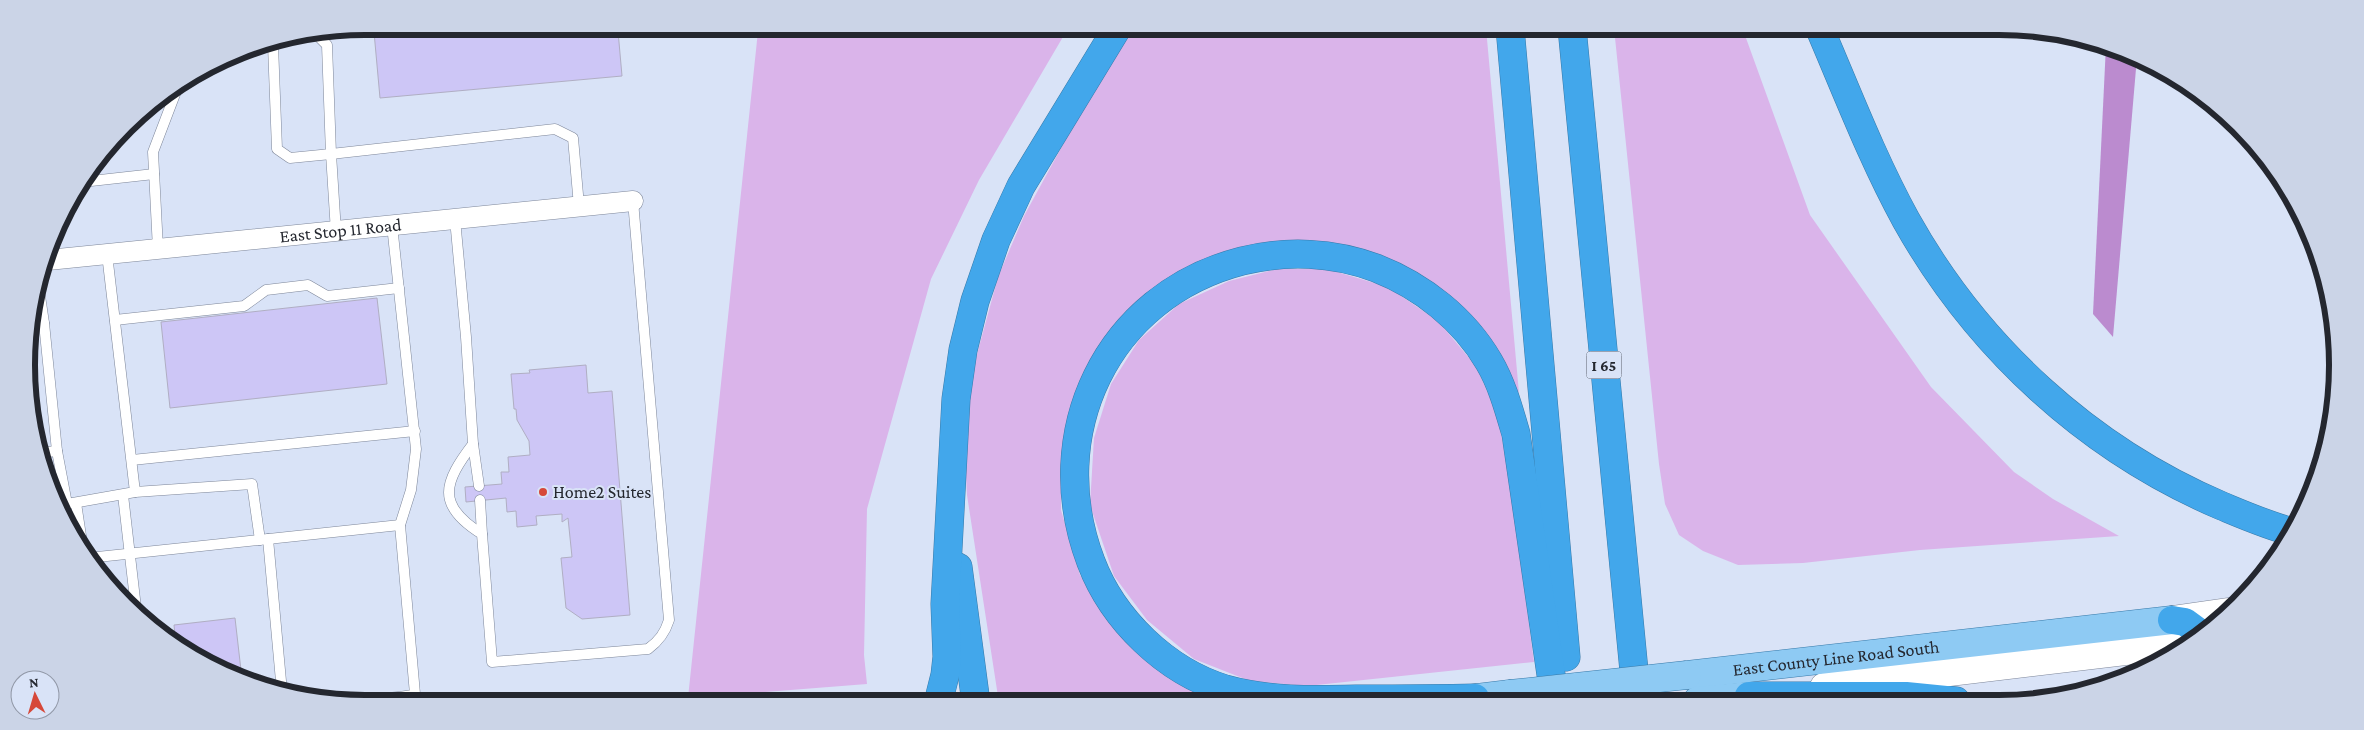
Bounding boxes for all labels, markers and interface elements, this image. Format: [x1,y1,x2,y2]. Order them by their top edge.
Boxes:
street label: East Stop 11 Road [279,214,403,247]
road number: I 65 [1586,352,1622,378]
place label: Home2 Suites [553,482,651,502]
marker: Home2 Suites [537,486,549,498]
street label: East County Line Road South [1732,636,1941,680]
north arrow [10,670,60,720]
text: N [28,674,40,690]

